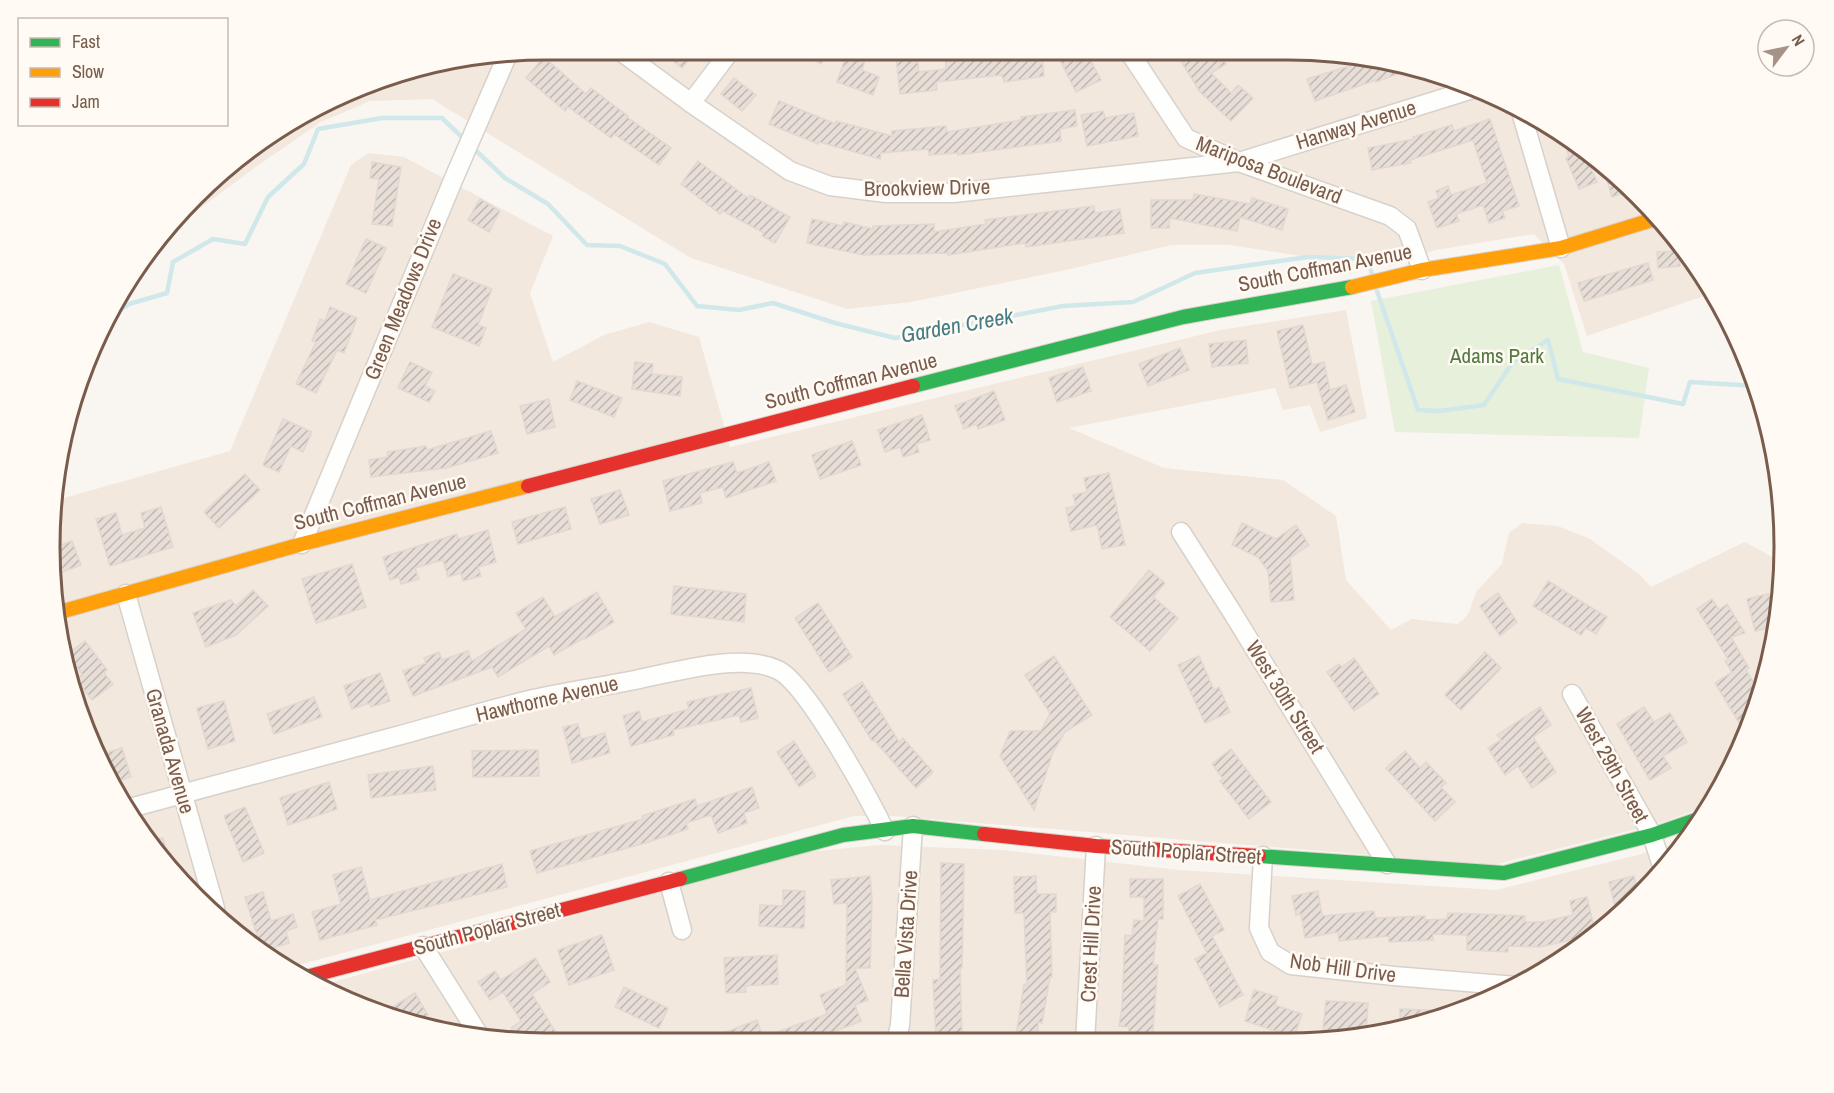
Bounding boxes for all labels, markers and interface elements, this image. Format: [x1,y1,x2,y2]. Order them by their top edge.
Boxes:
legend [18,18,228,126]
north arrow [1756,18,1816,78]
text: Fast [72,29,100,54]
text: N [1787,30,1811,50]
text: Slow [72,59,104,84]
text: Jam [72,89,100,114]
street label: Hanway Avenue [1292,93,1419,157]
street label: Mariposa Boulevard [1192,128,1346,211]
street label: Brookview Drive [864,172,990,203]
street label: Green Meadows Drive [357,214,448,384]
street label: South Coffman Avenue [1235,236,1414,299]
water label: Garden Creek [899,300,1016,350]
park label: Adams Park [1449,341,1544,370]
street label: South Coffman Avenue [762,345,940,416]
street label: South Coffman Avenue [291,466,469,537]
street label: West 30th Street [1239,635,1332,759]
street label: Hawthorne Avenue [473,668,621,729]
street label: Granada Avenue [139,685,202,817]
street label: West 29th Street [1569,702,1656,828]
street label: South Poplar Street [1110,832,1262,871]
street label: Bella Vista Drive [887,869,924,999]
street label: Crest Hill Drive [1073,885,1108,1003]
street label: South Poplar Street [411,895,563,962]
street label: Nob Hill Drive [1288,946,1398,989]

